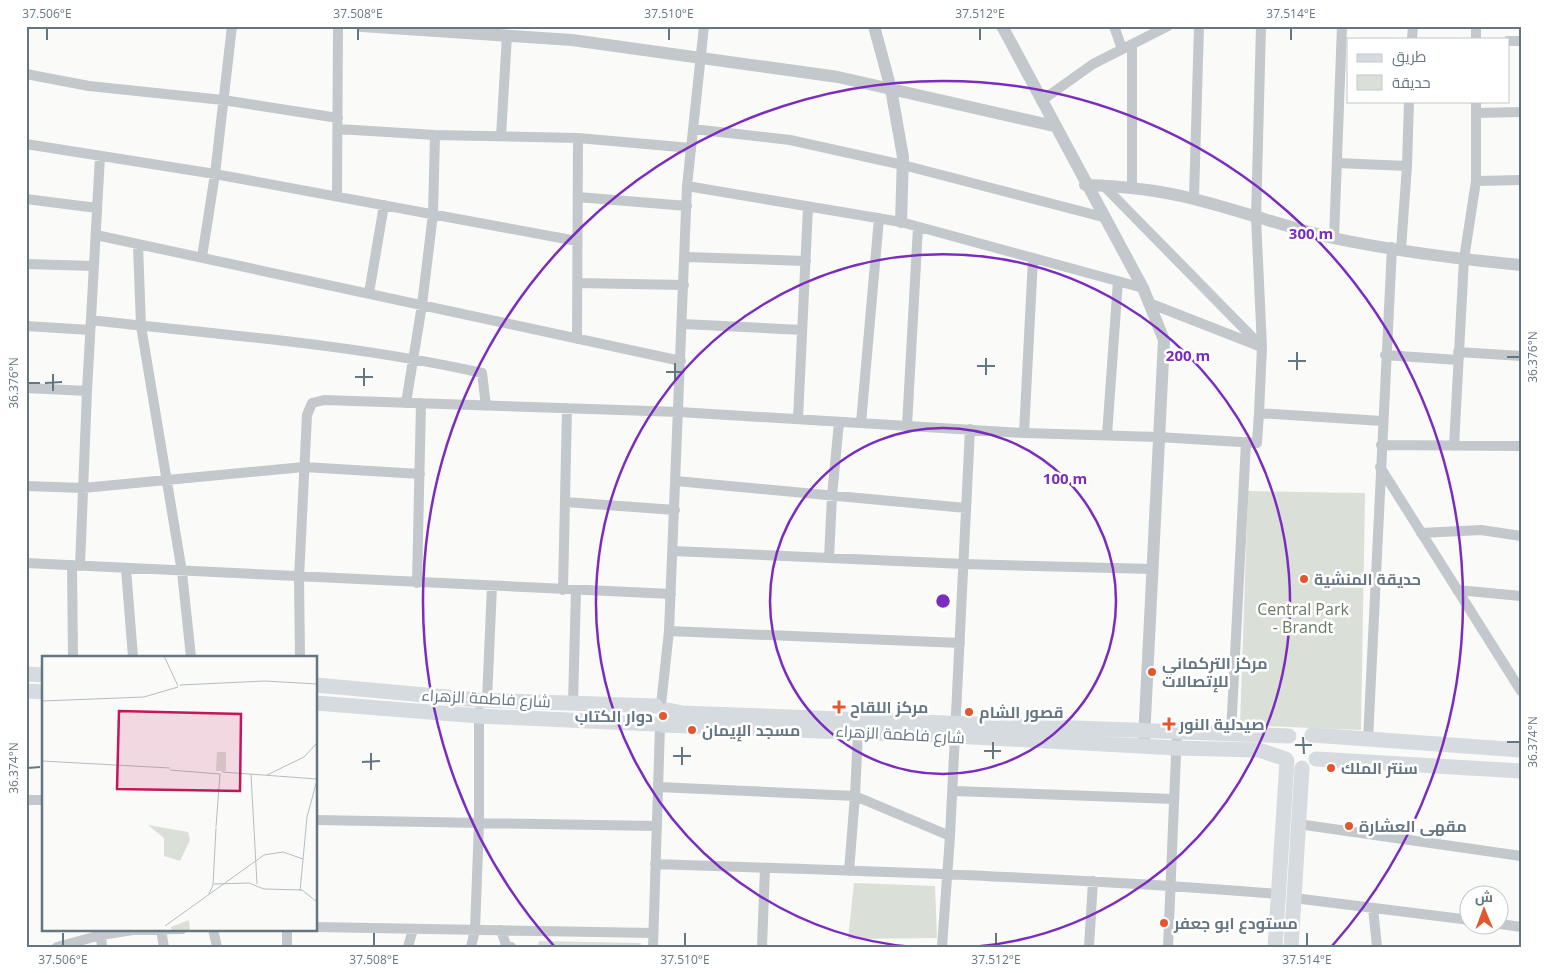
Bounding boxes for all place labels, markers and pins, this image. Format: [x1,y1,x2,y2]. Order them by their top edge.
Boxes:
place label: حديقة المنشية [1314,568,1421,590]
marker: حديقة المنشية [1298,573,1310,585]
centre of rings [934,592,952,610]
place label: مركز التركماني للإتصالات [1162,652,1268,693]
marker: مركز التركماني للإتصالات [1146,666,1158,678]
place label: مركز اللقاح [850,696,928,718]
marker: مركز اللقاح [832,700,846,714]
place label: قصور الشام [979,701,1064,724]
place label: دوار الكتاب [575,705,653,727]
marker: قصور الشام [963,706,975,718]
marker: دوار الكتاب [657,710,669,722]
place label: صيدلية النور [1178,713,1265,735]
marker: صيدلية النور [1163,718,1175,730]
place label: مسجد الإيمان [702,719,800,742]
marker: مسجد الإيمان [686,724,698,736]
place label: سنتر الملك [1341,757,1418,779]
marker: سنتر الملك [1325,762,1337,774]
place label: مقهى العشارة [1359,815,1467,837]
marker: مقهى العشارة [1343,820,1355,832]
place label: مستودع ابو جعفر [1173,912,1298,934]
marker: مستودع ابو جعفر [1158,917,1170,929]

